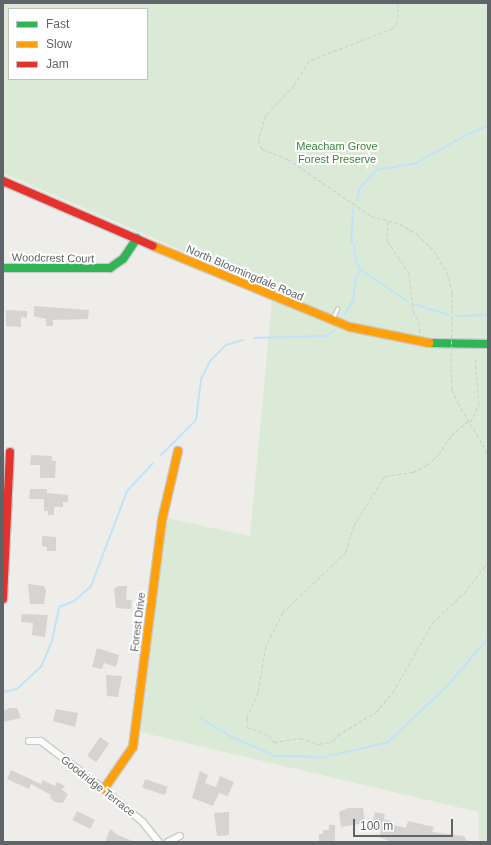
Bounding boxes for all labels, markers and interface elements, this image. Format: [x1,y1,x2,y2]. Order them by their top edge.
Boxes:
legend [8,8,148,80]
text: Fast [46,17,69,31]
text: Slow [46,37,72,51]
text: Jam [46,57,69,71]
park label: Meacham Grove Forest Preserve [296,140,378,166]
street label: North Bloomingdale Road [184,242,306,304]
street label: Woodcrest Court [12,251,94,265]
street label: Forest Drive [128,591,148,653]
street label: Goodridge Terrace [58,753,138,819]
scale bar [355,811,455,837]
text: 100 m [360,819,393,833]

